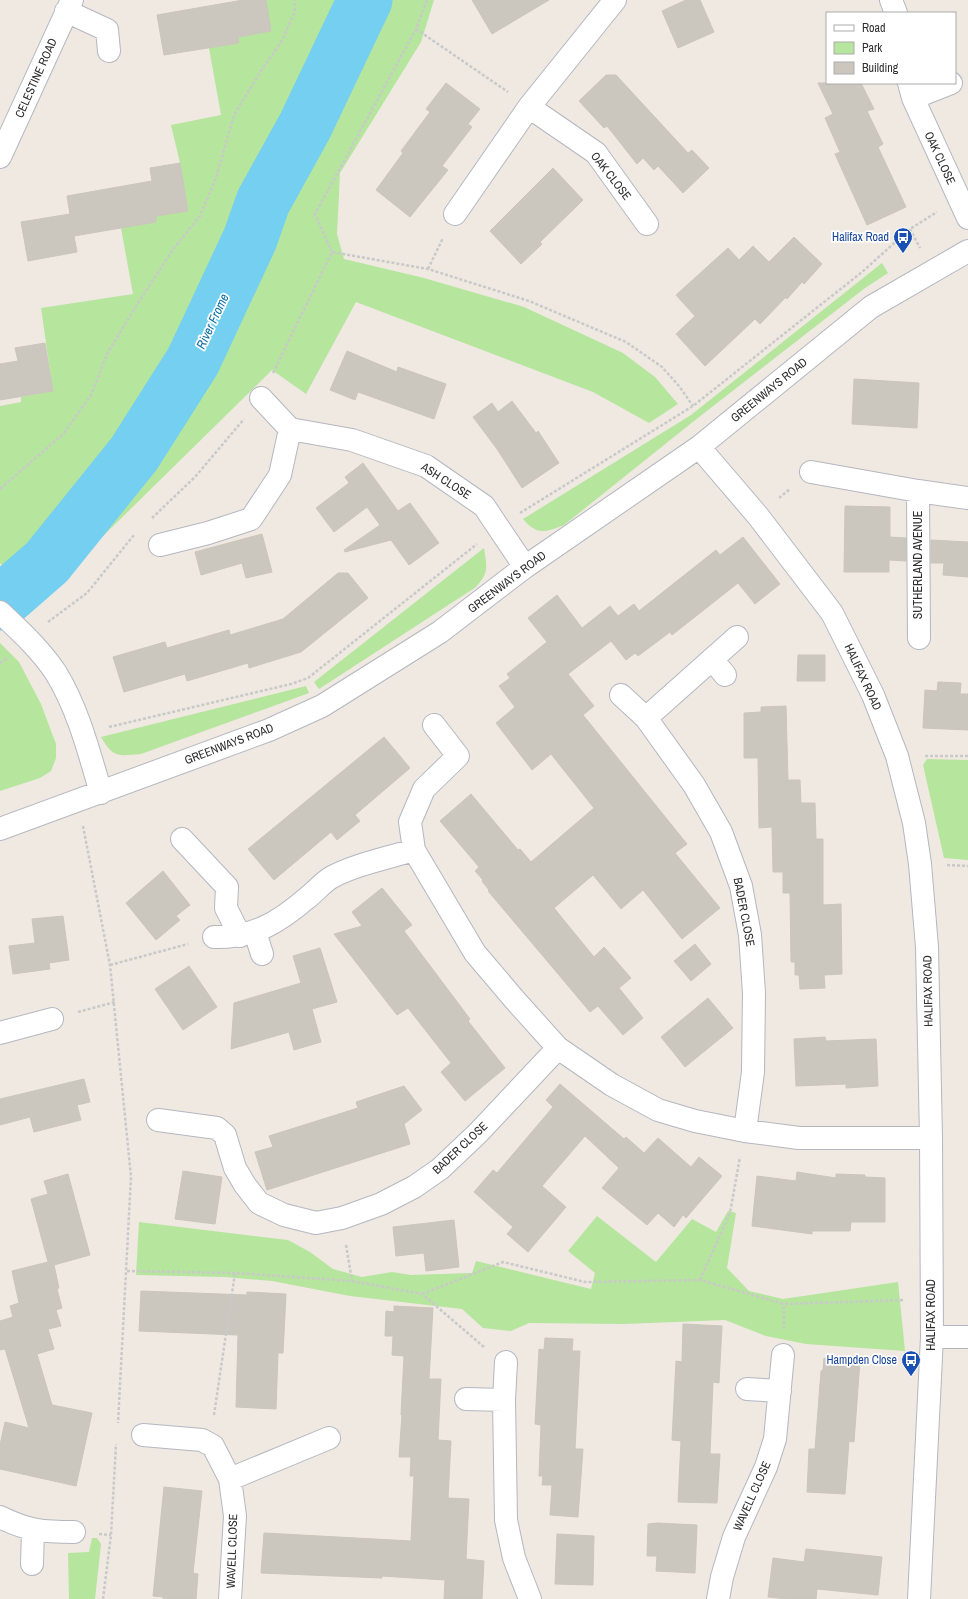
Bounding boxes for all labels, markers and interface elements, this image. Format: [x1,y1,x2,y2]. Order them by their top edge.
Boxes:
legend [826,12,956,84]
text: Road [862,20,886,36]
street label: CELESTINE ROAD [11,36,61,120]
text: Park [862,40,882,56]
text: Building [862,60,899,76]
street label: OAK CLOSE [921,129,959,187]
street label: OAK CLOSE [587,149,635,203]
bus stop icon: Halifax Road [892,226,914,254]
place label: Halifax Road [832,229,889,245]
water label: River Frome [192,291,233,352]
street label: GREENWAYS ROAD [727,354,811,426]
street label: ASH CLOSE [417,458,474,503]
street label: SUTHERLAND AVENUE [910,511,926,619]
street label: GREENWAYS ROAD [465,547,549,617]
street label: HALIFAX ROAD [841,641,885,713]
street label: GREENWAYS ROAD [182,720,276,768]
street label: BADER CLOSE [729,876,759,948]
street label: HALIFAX ROAD [919,955,937,1027]
street label: BADER CLOSE [429,1118,491,1178]
street label: HALIFAX ROAD [923,1279,939,1351]
bus stop icon: Hampden Close [900,1349,922,1377]
place label: Hampden Close [826,1352,897,1368]
street label: WAVELL CLOSE [730,1459,774,1533]
street label: WAVELL CLOSE [223,1513,241,1589]

